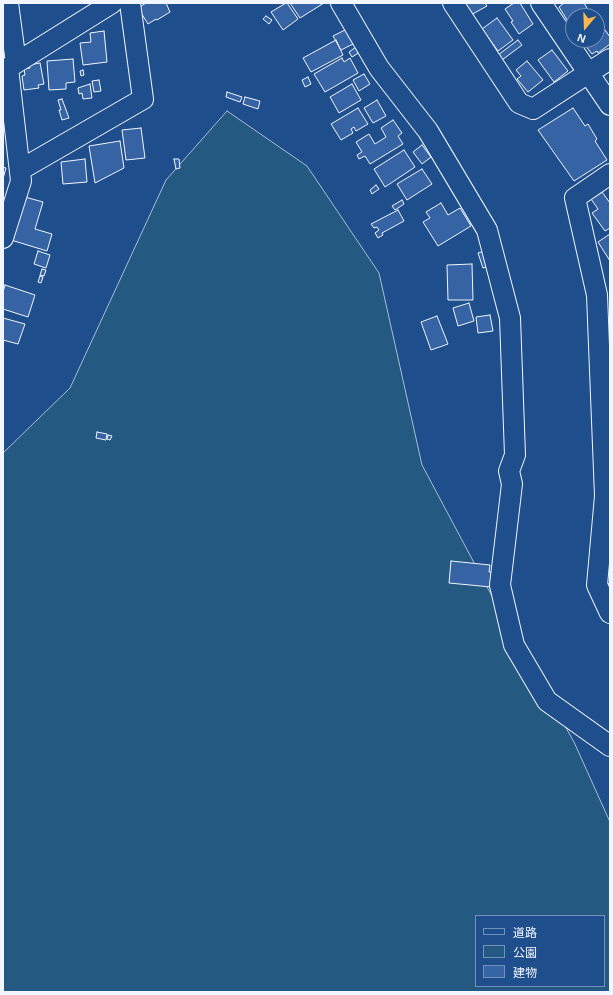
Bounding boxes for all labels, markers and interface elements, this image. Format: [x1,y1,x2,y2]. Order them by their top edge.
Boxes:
north arrow [565,8,605,48]
text: N [576,31,587,45]
legend [475,915,605,987]
text: 道路 [513,926,537,940]
text: 公園 [513,946,537,960]
text: 建物 [513,966,537,980]

